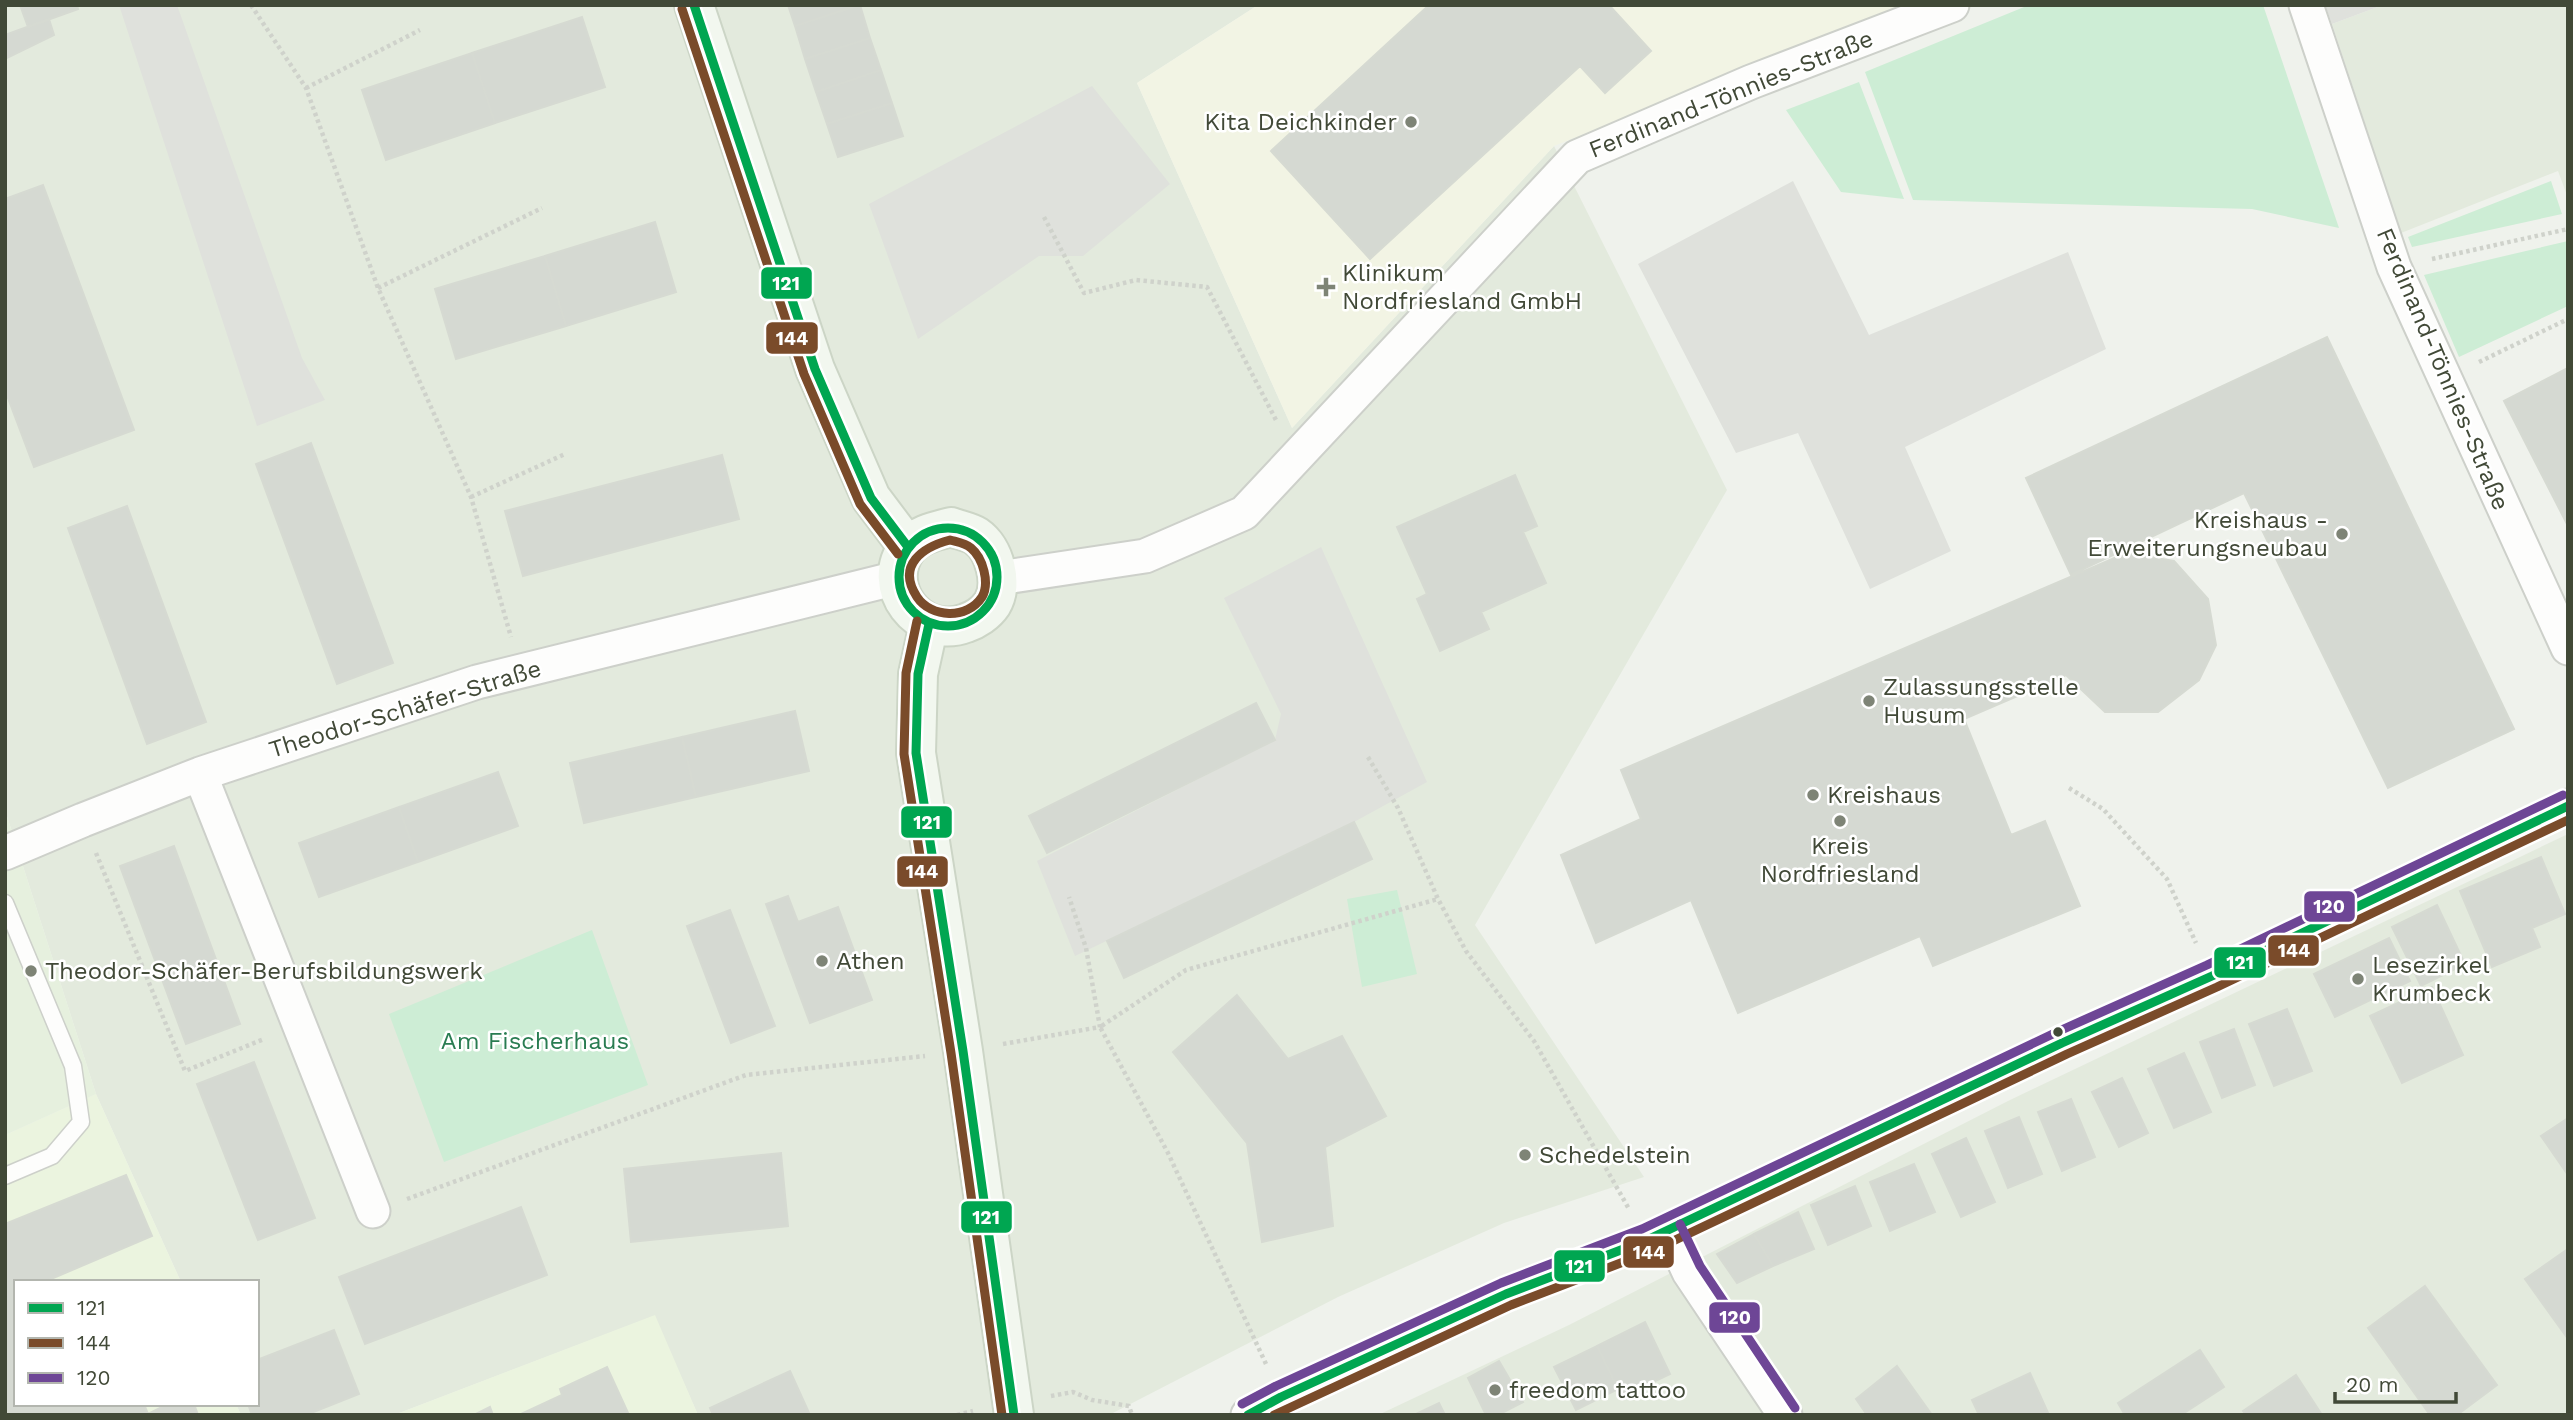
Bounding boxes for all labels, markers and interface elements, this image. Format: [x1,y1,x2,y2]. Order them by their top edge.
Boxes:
street label: Ferdinand-Tönnies-Straße [1585,24,1877,164]
place label: Kita Deichkinder [1204,108,1397,136]
marker: Kita Deichkinder [1403,114,1419,130]
street label: Ferdinand-Tönnies-Straße [2371,224,2515,514]
place label: Klinikum Nordfriesland GmbH [1342,259,1582,315]
line badge: 121 [760,266,813,300]
text: 121 [772,272,800,295]
marker: Klinikum Nordfriesland GmbH [1316,277,1336,297]
line badge: 144 [765,321,819,355]
text: 144 [776,327,808,350]
place label: Kreishaus - Erweiterungsneubau [2087,506,2328,562]
marker: Kreishaus - Erweiterungsneubau [2334,526,2350,542]
street label: Theodor-Schäfer-Straße [265,654,545,764]
place label: Zulassungsstelle Husum [1883,673,2079,729]
marker: Zulassungsstelle Husum [1861,693,1877,709]
place label: Kreishaus [1827,781,1941,809]
marker: Kreishaus [1805,787,1821,803]
line badge: 121 [900,805,953,839]
text: 121 [913,811,941,834]
marker: Kreis Nordfriesland [1832,813,1848,829]
place label: Kreis Nordfriesland [1760,832,1920,888]
line badge: 144 [896,855,949,888]
text: 144 [906,860,938,883]
line badge: 120 [2303,890,2356,923]
text: 120 [2313,895,2345,918]
line badge: 144 [2267,934,2320,967]
text: 144 [2278,939,2310,962]
line badge: 121 [2213,946,2267,979]
place label: Athen [836,947,905,975]
text: 121 [2226,951,2254,974]
place label: Lesezirkel Krumbeck [2372,951,2492,1007]
marker: Athen [814,953,830,969]
place label: Theodor-Schäfer-Berufsbildungswerk [45,957,483,985]
marker: Theodor-Schäfer-Berufsbildungswerk [23,963,39,979]
marker: Lesezirkel Krumbeck [2350,971,2366,987]
unlabelled marker [2051,1025,2065,1039]
park label: Am Fischerhaus [441,1027,629,1055]
place label: Schedelstein [1539,1141,1691,1169]
marker: Schedelstein [1517,1147,1533,1163]
line badge: 121 [960,1200,1013,1234]
text: 121 [972,1206,1000,1229]
line badge: 144 [1622,1235,1675,1269]
text: 144 [1633,1241,1665,1264]
line badge: 121 [1553,1249,1606,1283]
text: 121 [1565,1255,1593,1278]
legend [14,1280,259,1406]
text: 121 [77,1295,106,1320]
line badge: 120 [1708,1301,1761,1334]
text: 120 [1719,1306,1751,1329]
text: 144 [77,1330,111,1355]
scale bar [2335,1360,2456,1404]
text: 120 [77,1365,111,1390]
text: 20 m [2346,1372,2398,1397]
place label: freedom tattoo [1509,1376,1686,1404]
marker: freedom tattoo [1487,1382,1503,1398]

